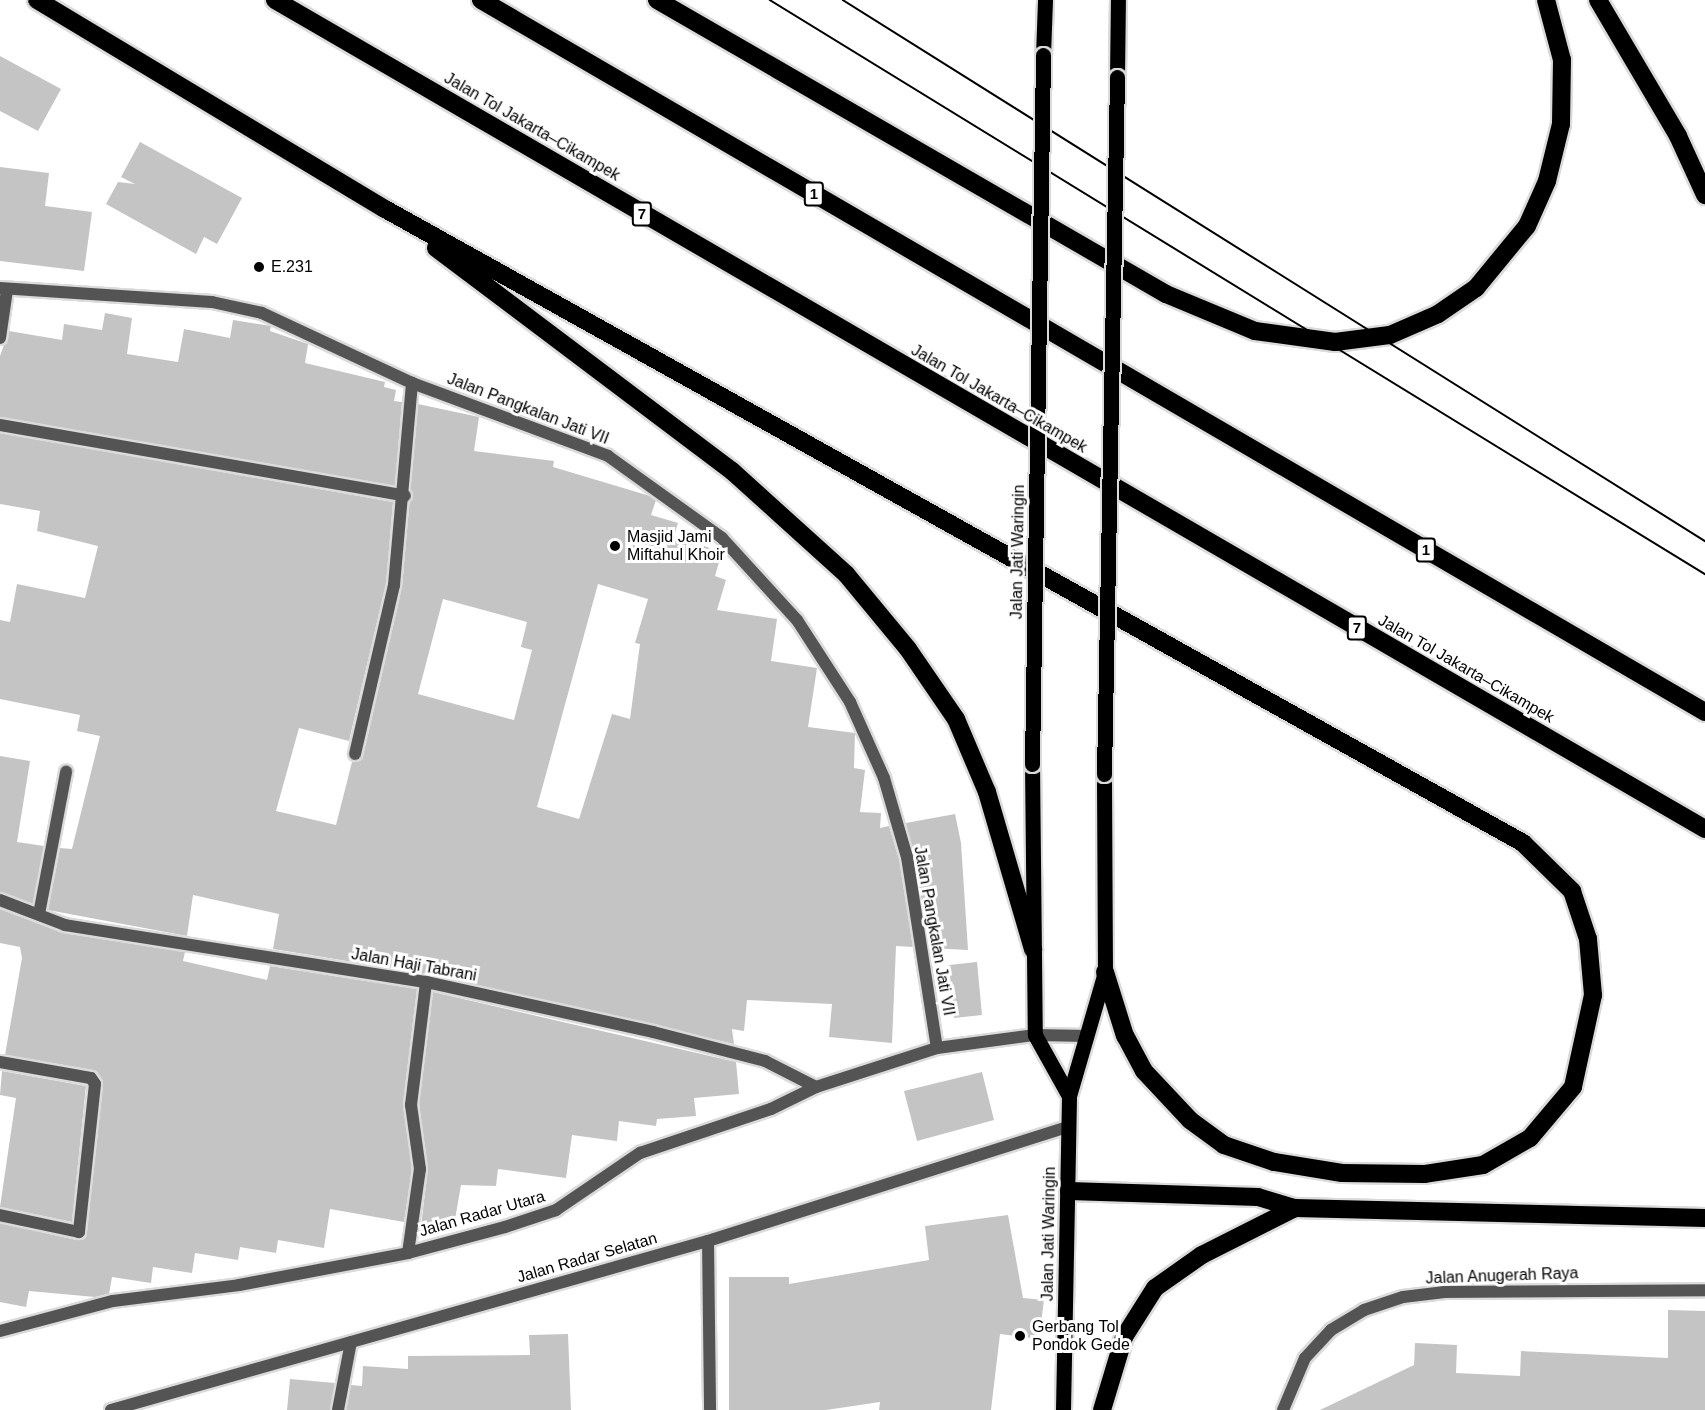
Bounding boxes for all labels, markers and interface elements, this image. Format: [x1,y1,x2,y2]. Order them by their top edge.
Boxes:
street label: Jalan Tol Jakarta–Cikampek [441,69,623,185]
road number: 1 [804,182,824,206]
road number: 7 [632,202,652,226]
place label: E.231 [271,257,313,277]
marker: E.231 [252,260,266,274]
street label: Jalan Tol Jakarta–Cikampek [908,341,1090,457]
street label: Jalan Pangkalan Jati VII [444,369,612,449]
street label: Jalan Jati Waringin [1007,485,1029,619]
place label: Masjid Jami Miftahul Khoir [627,527,725,565]
road number: 1 [1416,538,1436,562]
marker: Masjid Jami Miftahul Khoir [608,539,622,553]
street label: Jalan Tol Jakarta–Cikampek [1375,611,1557,727]
road number: 7 [1346,616,1368,640]
street label: Jalan Pangkalan Jati VII [910,845,958,1017]
street label: Jalan Haji Tabrani [350,945,478,985]
street label: Jalan Jati Waringin [1038,1167,1060,1301]
street label: Jalan Radar Utara [417,1187,547,1241]
street label: Jalan Radar Selatan [515,1229,659,1287]
street label: Jalan Anugerah Raya [1425,1264,1579,1288]
place label: Gerbang Tol Pondok Gede [1032,1317,1130,1355]
marker: Gerbang Tol Pondok Gede [1013,1329,1027,1343]

